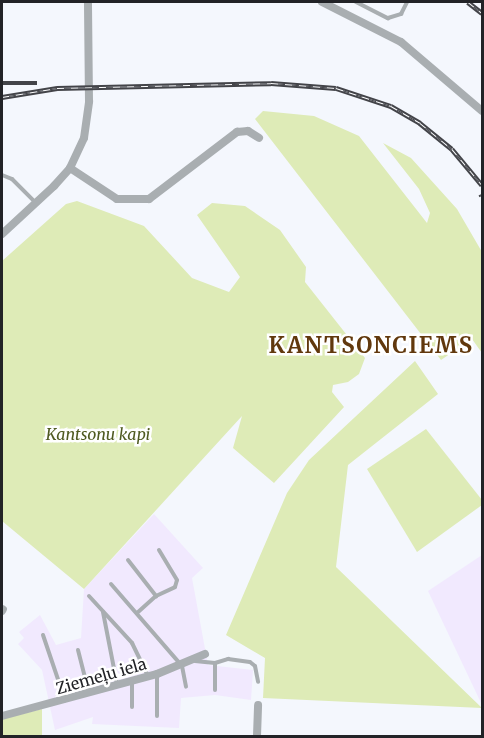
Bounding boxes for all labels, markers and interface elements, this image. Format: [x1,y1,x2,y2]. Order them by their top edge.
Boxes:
district label: KANTSONCIEMS [268,333,474,359]
park label: Kantsonu kapi [46,424,150,444]
street label: Ziemeļu iela [53,654,149,698]

